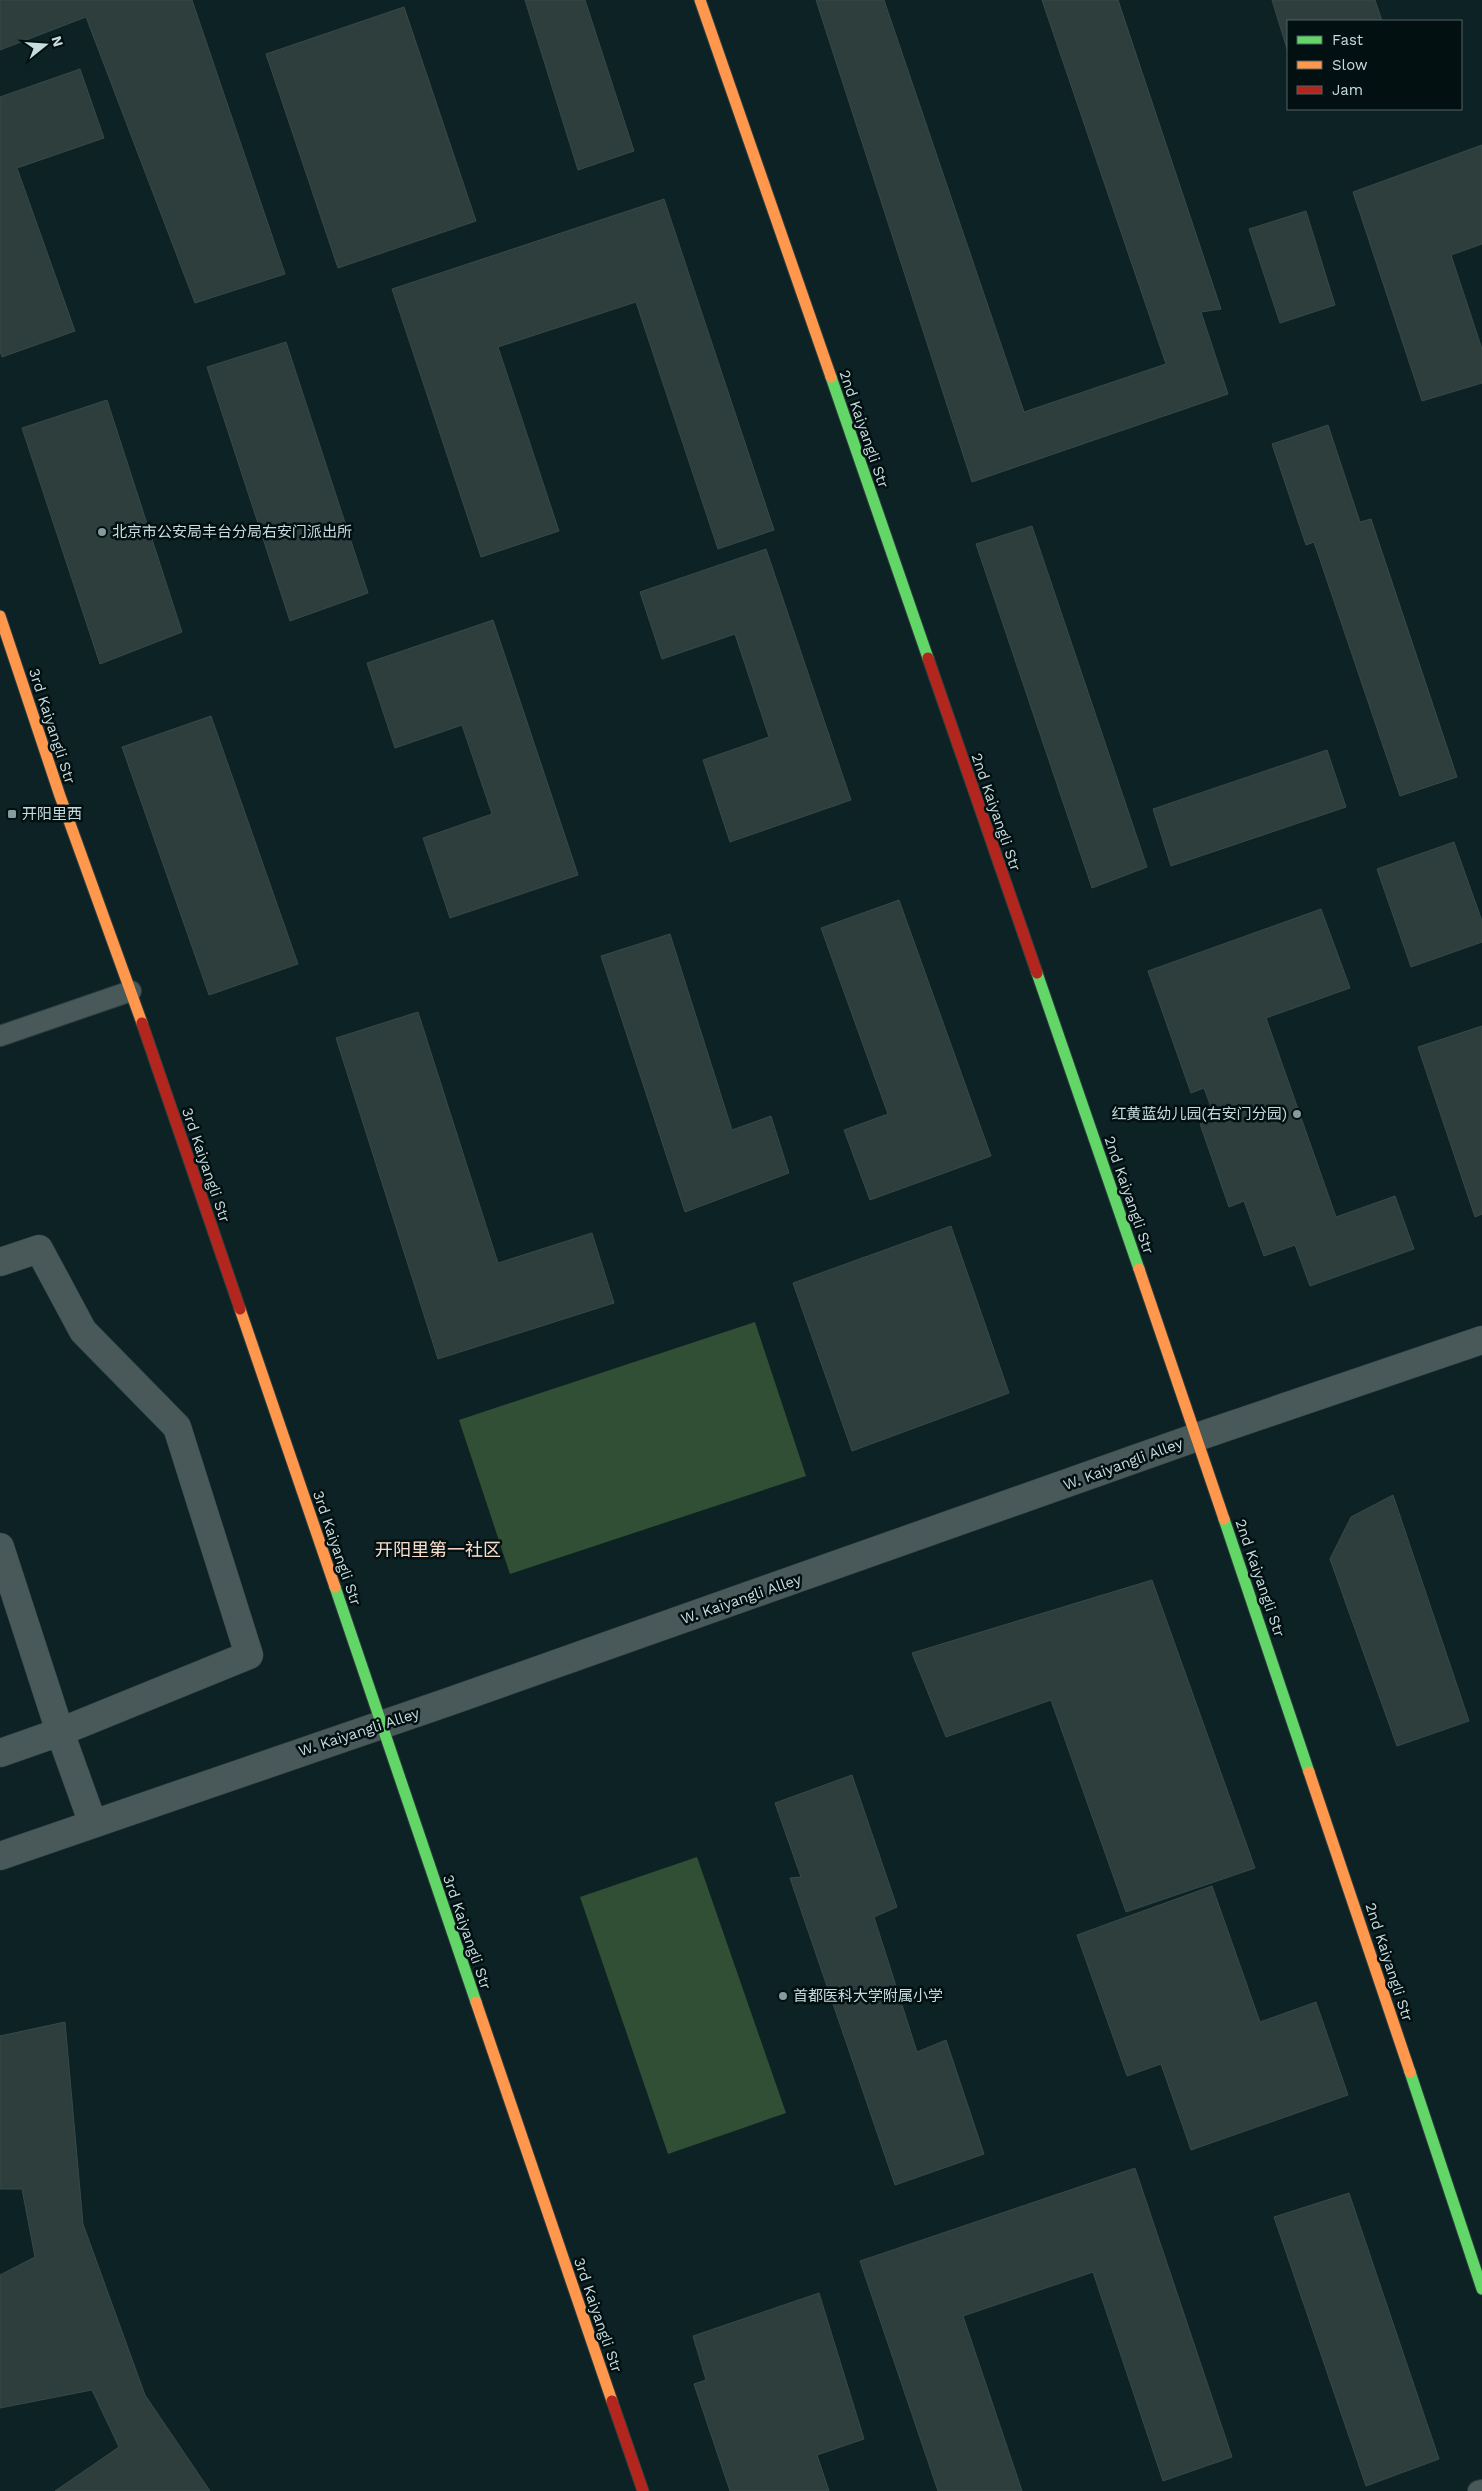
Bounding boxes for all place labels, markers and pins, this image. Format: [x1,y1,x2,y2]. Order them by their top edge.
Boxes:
place label: 北京市公安局丰台分局右安门派出所 [112,523,352,541]
marker: 北京市公安局丰台分局右安门派出所 [96,526,108,538]
place label: 开阳里西 [22,805,82,823]
marker: 开阳里西 [6,808,18,820]
place label: 红黄蓝幼儿园(右安门分园) [1111,1105,1287,1123]
marker: 红黄蓝幼儿园(右安门分园) [1291,1108,1303,1120]
place label: 首都医科大学附属小学 [793,1987,943,2005]
marker: 首都医科大学附属小学 [777,1990,789,2002]

